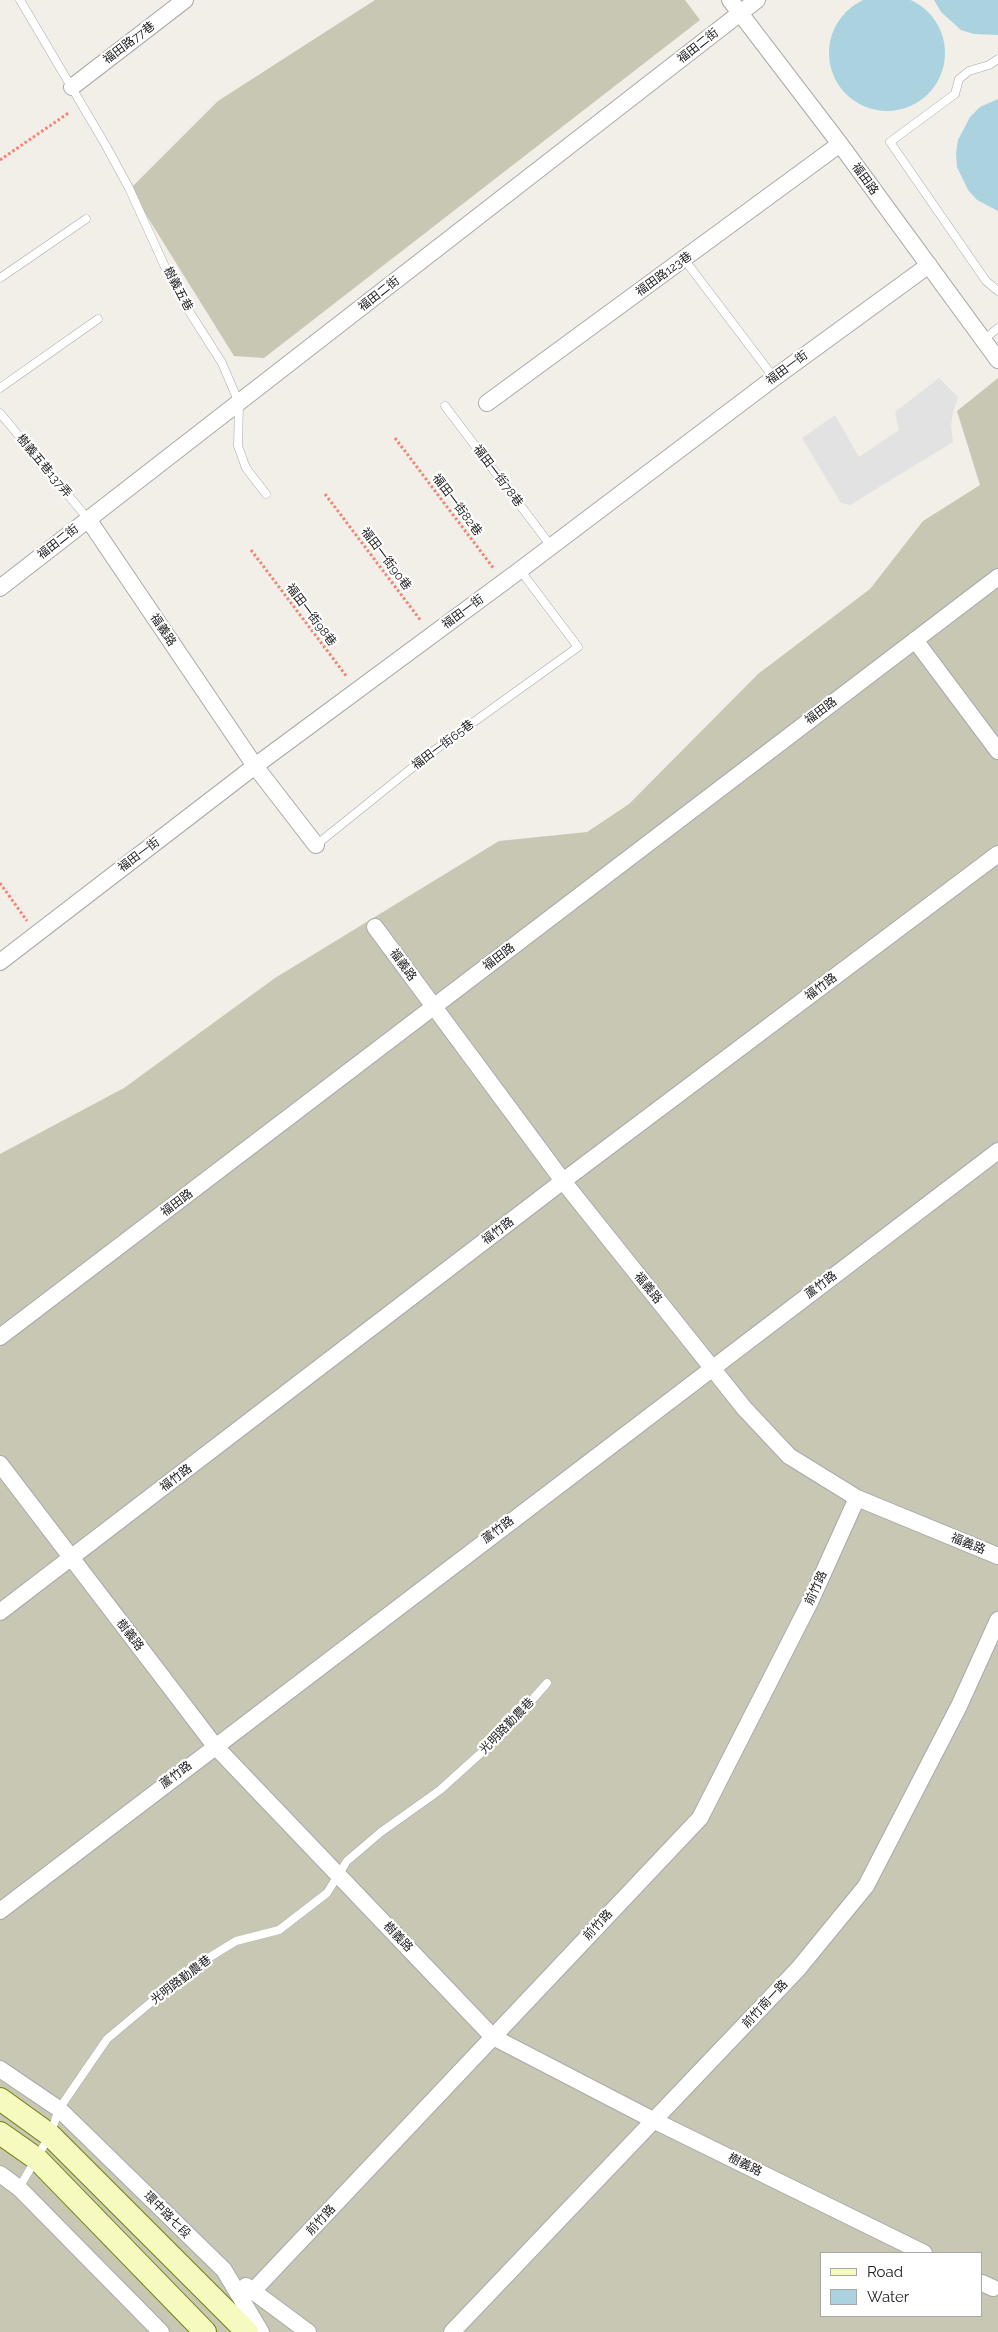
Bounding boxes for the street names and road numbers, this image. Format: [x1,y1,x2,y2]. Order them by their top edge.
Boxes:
street label: 福田路77巷 [100,19,158,67]
street label: 福田二街 [675,26,721,66]
street label: 福田路 [849,160,881,198]
street label: 福田路123巷 [633,249,695,299]
street label: 樹義五巷 [160,264,196,314]
street label: 福田二街 [356,274,402,314]
street label: 福田一街 [763,348,811,388]
street label: 樹義五巷137弄 [13,432,75,500]
street label: 福田一街78巷 [470,442,526,510]
street label: 福田一街82巷 [429,471,485,539]
street label: 福田二街 [35,522,81,562]
street label: 福田一街90巷 [358,525,414,593]
street label: 福田一街98巷 [283,581,339,649]
street label: 福田一街 [439,592,487,632]
street label: 福義路 [147,611,179,649]
street label: 福田路 [802,694,840,728]
street label: 福田一街65巷 [409,717,477,773]
street label: 福田一街 [115,835,163,875]
street label: 福田路 [480,940,518,974]
street label: 福義路 [387,946,419,984]
street label: 福竹路 [802,970,840,1004]
street label: 福田路 [158,1186,196,1220]
street label: 福竹路 [479,1214,517,1248]
street label: 蘆竹路 [802,1268,840,1302]
street label: 福義路 [631,1269,665,1307]
street label: 福竹路 [157,1461,195,1495]
street label: 蘆竹路 [479,1513,517,1547]
street label: 福義路 [949,1531,987,1557]
street label: 前竹路 [802,1569,830,1607]
street label: 樹義路 [113,1616,147,1654]
street label: 光明路勤農巷 [477,1695,537,1757]
street label: 蘆竹路 [157,1758,195,1792]
street label: 前竹路 [580,1907,616,1943]
street label: 樹義路 [380,1919,416,1955]
street label: 光明路勤農巷 [148,1953,214,2007]
street label: 前竹南一路 [739,1977,791,2031]
street label: 樹義路 [726,2151,764,2179]
street label: 環中路七段 [141,2189,193,2241]
street label: 前竹路 [303,2202,339,2238]

